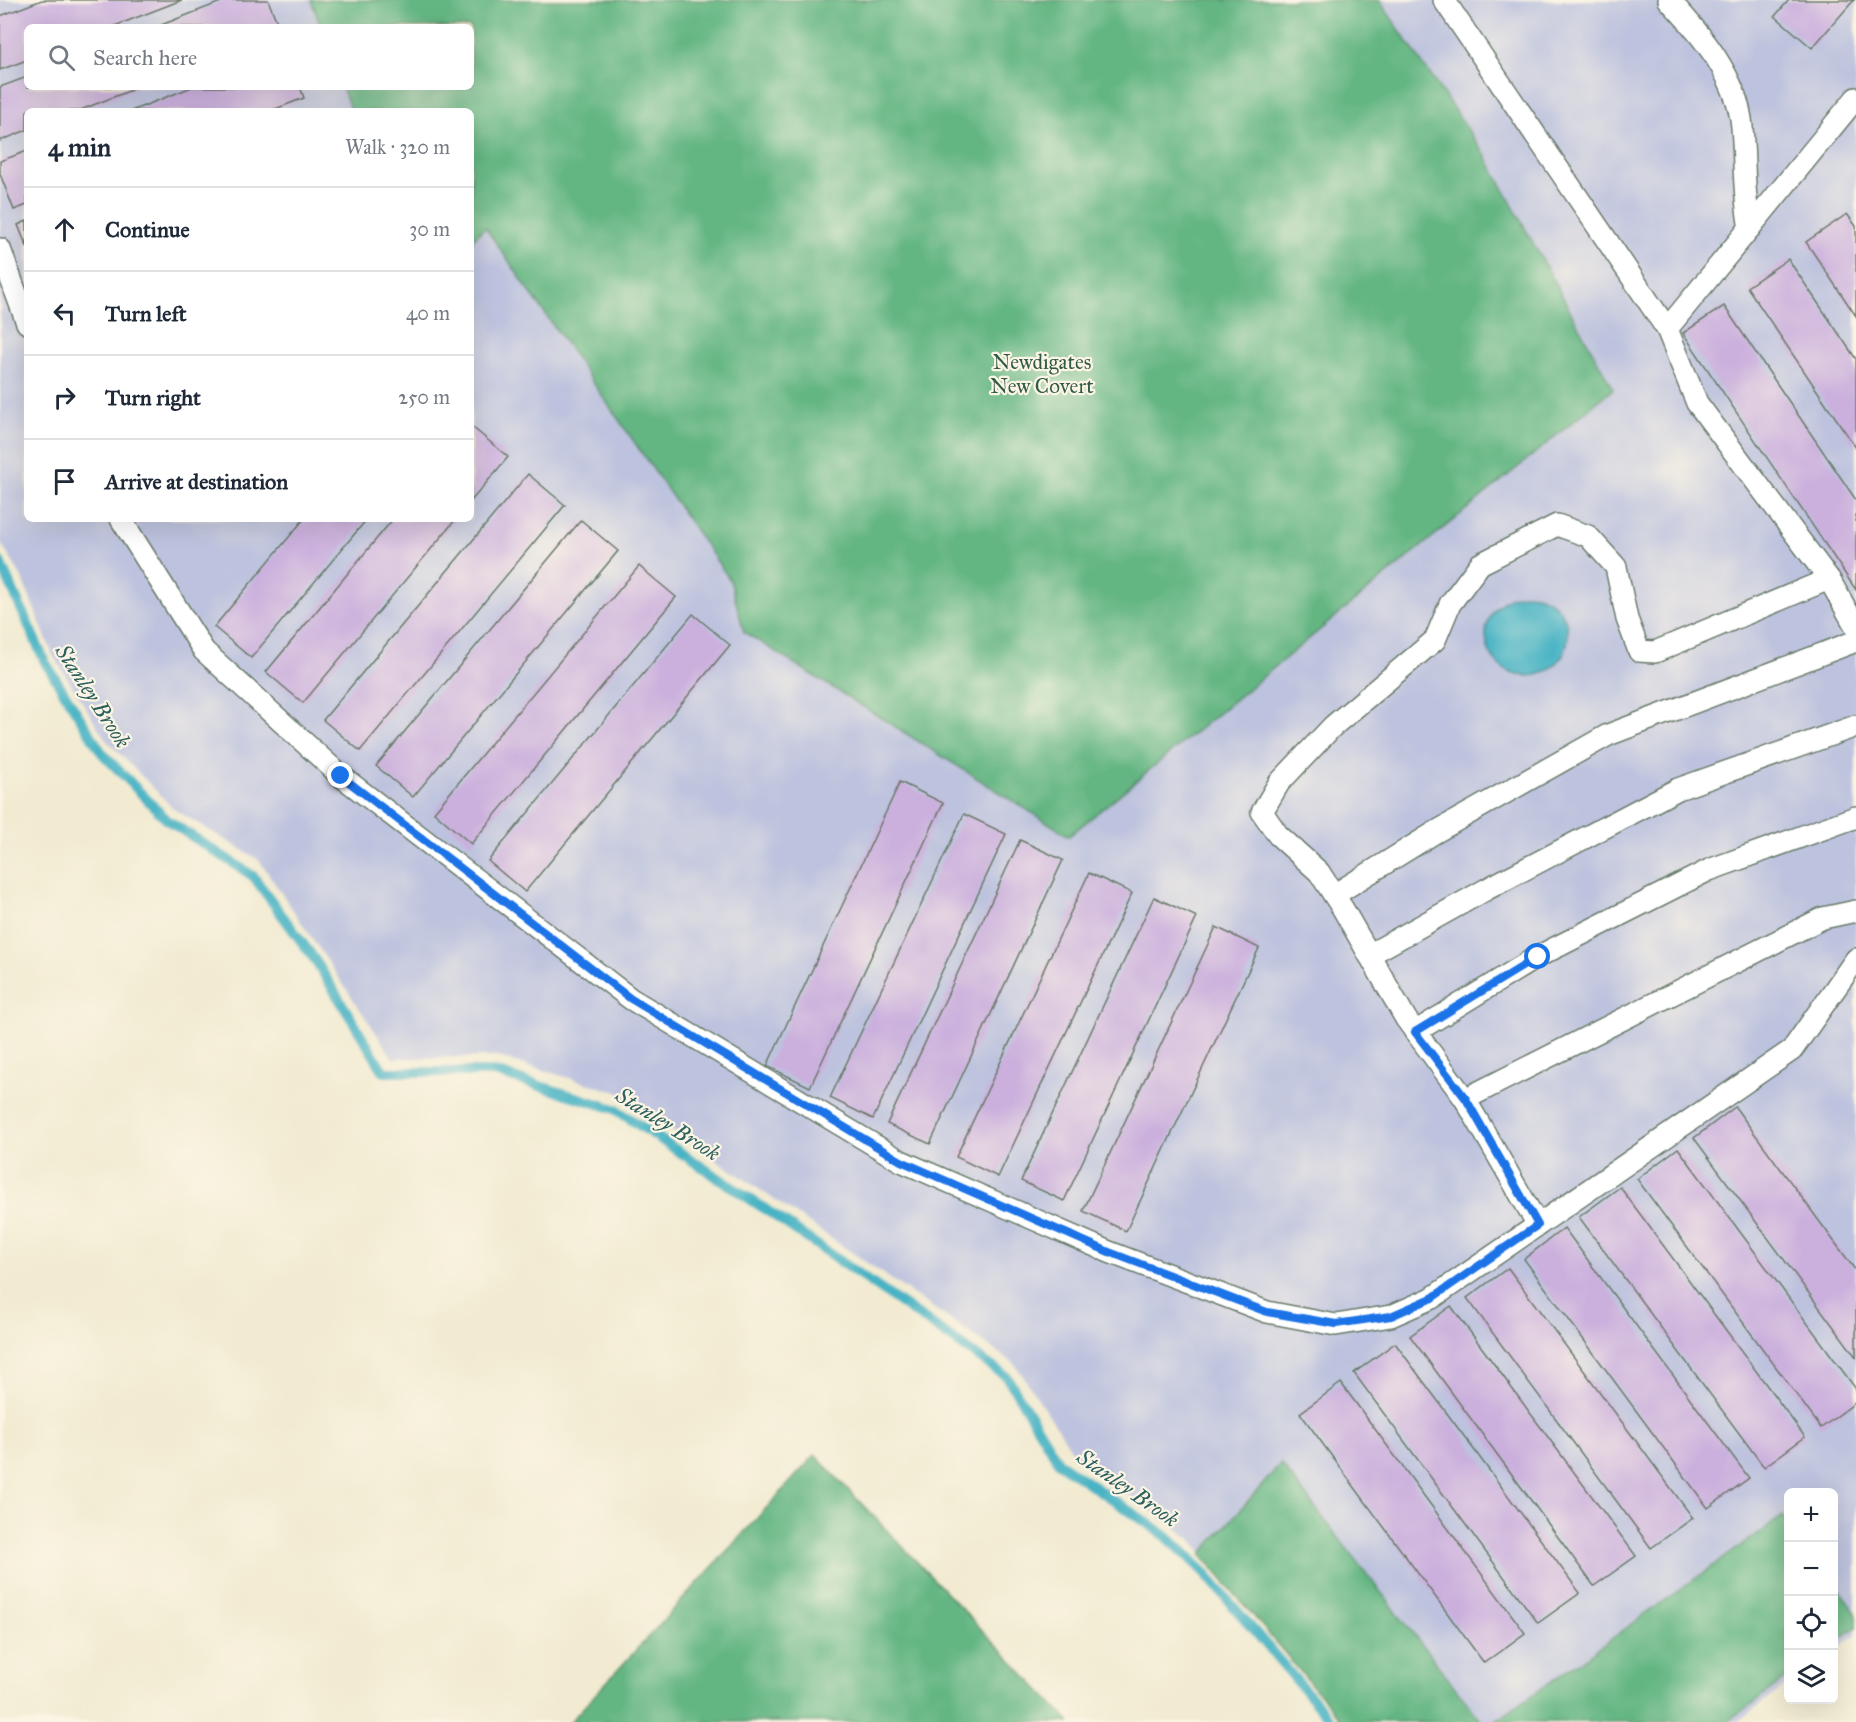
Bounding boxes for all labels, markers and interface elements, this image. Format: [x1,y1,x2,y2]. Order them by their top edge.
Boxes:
search box [24,24,474,90]
icon: search [45,41,78,74]
text: Search here [93,44,197,71]
text: 4 min [48,131,111,163]
text: Walk · 320 m [345,135,450,159]
icon: ahead [48,213,81,246]
text: Continue [105,216,190,243]
text: 30 m [409,217,450,241]
icon: left [48,297,81,330]
text: Turn left [105,300,187,327]
text: 40 m [406,301,450,325]
park label: Newdigates New Covert [990,349,1094,399]
icon: right [48,381,81,414]
text: Turn right [105,384,201,411]
text: 250 m [398,385,450,409]
icon: arrive [48,465,81,498]
text: Arrive at destination [105,468,288,495]
water label: Stanley Brook [49,638,137,753]
route end [327,762,353,788]
route start [1524,943,1550,969]
water label: Stanley Brook [610,1081,725,1167]
water label: Stanley Brook [1071,1443,1184,1533]
map controls [1784,1488,1838,1704]
button: + [1784,1488,1838,1542]
button: − [1784,1542,1838,1596]
button: locate [1784,1596,1838,1650]
button: layers [1784,1650,1838,1704]

